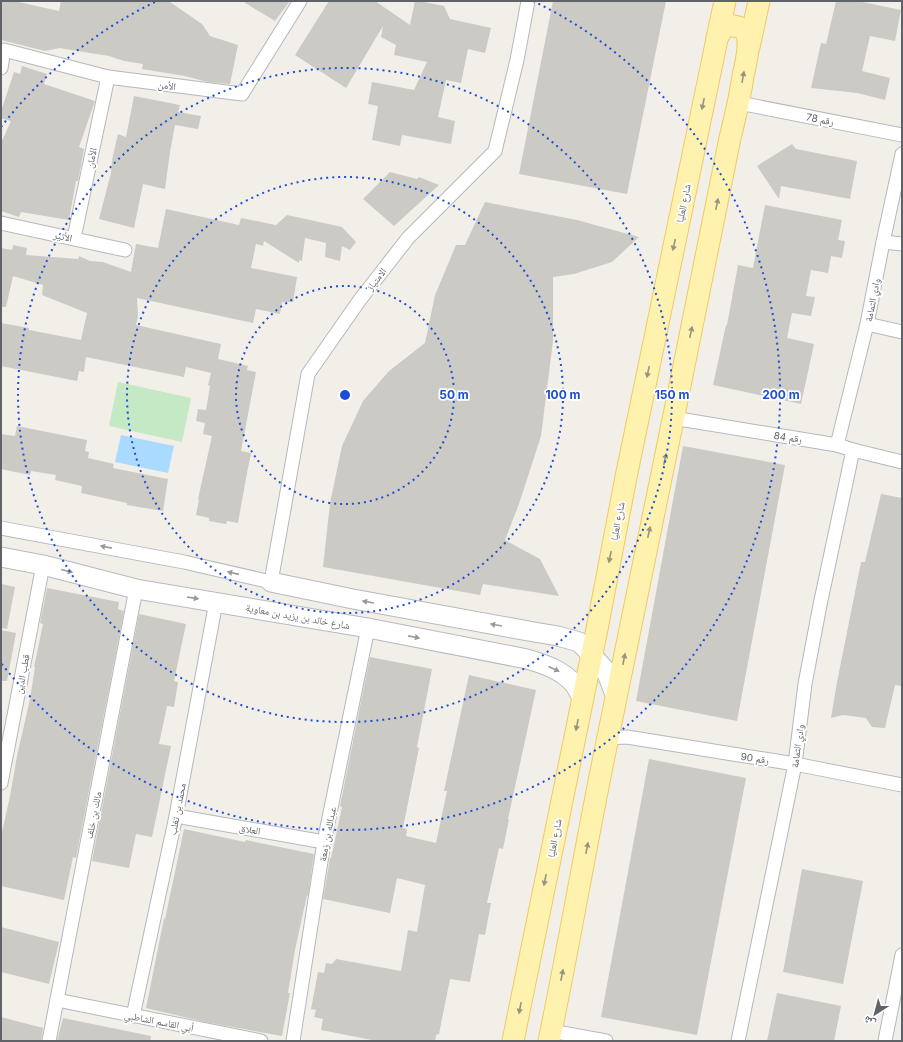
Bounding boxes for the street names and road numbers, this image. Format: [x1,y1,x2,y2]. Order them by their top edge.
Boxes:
street label: الأمن [157,78,177,93]
street label: رقم 78 [805,110,835,130]
street label: الأمان [83,147,100,169]
street label: شارع العليا [673,182,694,224]
street label: الأثير [52,228,73,244]
street label: الامتياز [363,265,389,294]
street label: وادي الثمامة [862,277,885,323]
street label: رقم 84 [773,429,803,447]
street label: شارع العليا [607,500,628,542]
street label: شارع خالد بن يزيد بن معاوية [245,601,351,632]
street label: قطب الدين [12,653,33,695]
street label: وادي الثمامة [788,723,809,769]
street label: رقم 90 [740,750,770,768]
street label: محمد بن تغلب [166,782,189,836]
street label: مالك بن خلف [83,790,105,840]
street label: عبدالله بن زمعة [316,806,339,863]
street label: شارع العليا [544,817,565,859]
street label: العلاق [238,821,261,838]
street label: أبي القاسم الشاطبي [123,1008,195,1036]

